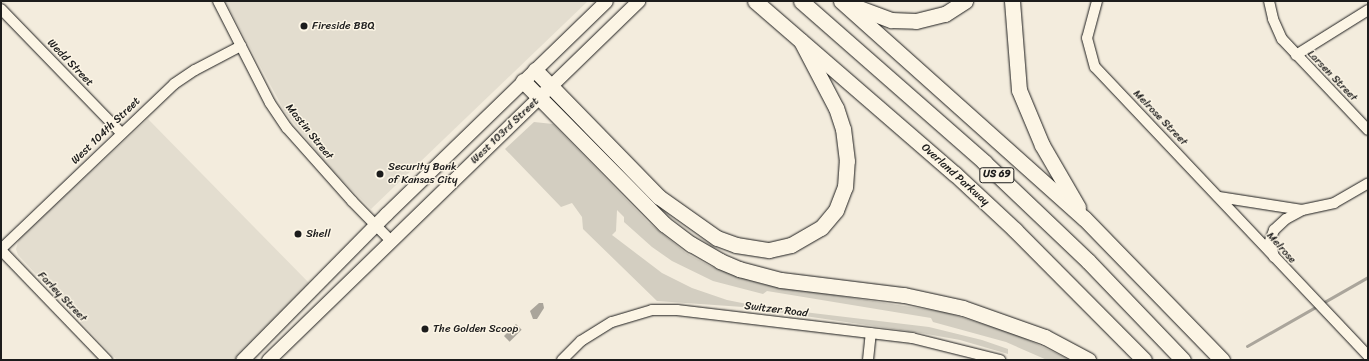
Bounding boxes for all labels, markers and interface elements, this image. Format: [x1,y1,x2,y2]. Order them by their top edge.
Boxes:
place label: Fireside BBQ [312,19,375,33]
marker: Fireside BBQ [299,21,309,31]
street label: Wedd Street [44,37,96,89]
street label: Larsen Street [1304,47,1360,105]
street label: Melrose Street [1130,87,1190,149]
street label: West 104th Street [69,95,143,167]
street label: West 103rd Street [468,95,542,167]
street label: Mastin Street [282,101,336,163]
street label: Overland Parkway [918,141,992,209]
place label: Security Bank of Kansas City [388,161,458,187]
road number: US 69 [979,167,1015,183]
marker: Security Bank of Kansas City [375,169,385,179]
place label: Shell [306,227,331,241]
marker: Shell [293,229,303,239]
street label: Melrose [1263,230,1299,266]
street label: Farley Street [35,269,89,325]
street label: Switzer Road [743,300,809,320]
place label: The Golden Scoop [433,322,519,336]
marker: The Golden Scoop [420,324,430,334]

